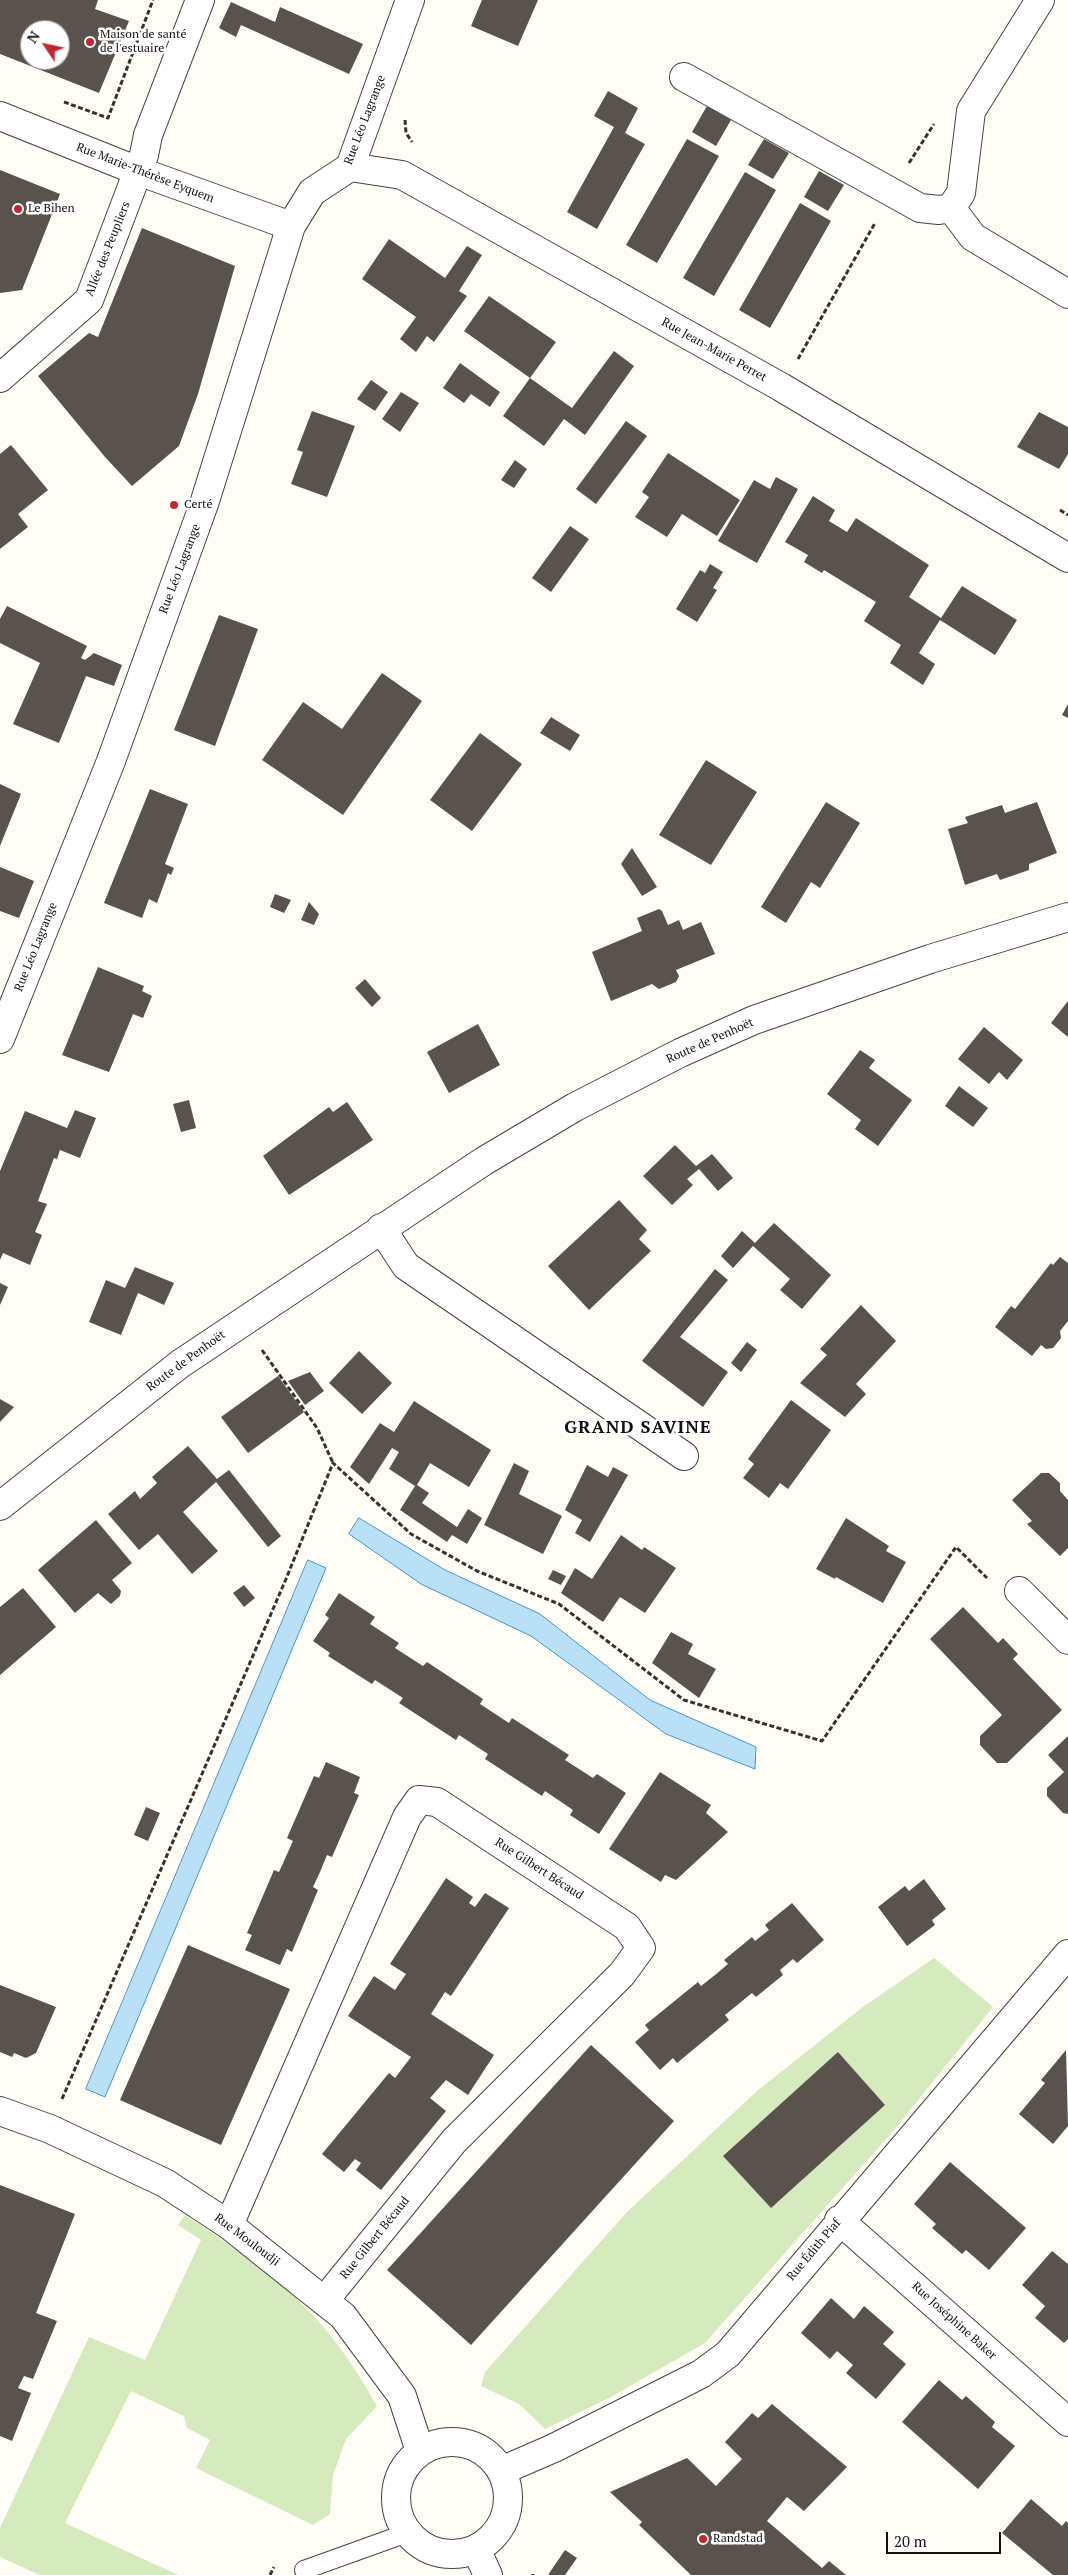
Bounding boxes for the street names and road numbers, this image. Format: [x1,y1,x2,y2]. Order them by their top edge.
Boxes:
street label: Rue Léo Lagrange [341,73,389,167]
street label: Rue Marie-Thérèse Eyquem [74,140,216,206]
street label: Allée des Peupliers [82,200,134,298]
street label: Rue Jean-Marie Perret [659,315,769,385]
street label: Rue Léo Lagrange [156,522,204,616]
street label: Rue Léo Lagrange [12,900,60,994]
street label: Route de Penhoët [664,1015,756,1067]
street label: Route de Penhoët [144,1328,228,1394]
street label: Rue Gilbert Bécaud [492,1835,586,1903]
street label: Rue Gilbert Bécaud [337,2194,413,2282]
street label: Rue Mouloudji [211,2211,283,2269]
street label: Rue Édith Piaf [784,2216,844,2284]
street label: Rue Joséphine Baker [909,2279,999,2363]

